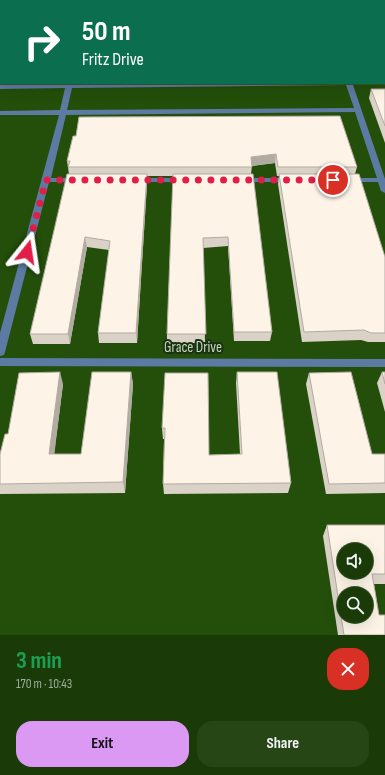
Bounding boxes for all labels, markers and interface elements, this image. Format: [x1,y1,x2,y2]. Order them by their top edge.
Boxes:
text: 50 m [82,15,131,48]
icon: right [16,16,68,68]
text: Fritz Drive [82,49,144,70]
pin [316,163,350,197]
icon: arrive [322,169,344,191]
position arrow [6,231,48,273]
street label: Grace Drive [164,338,222,357]
map controls [337,543,373,623]
button: sound [337,543,373,579]
button: search [337,587,373,623]
text: 3 min [16,646,62,675]
button: close [327,648,369,690]
text: 170 m · 10:43 [16,676,72,692]
button: Exit [16,721,189,767]
button: Share [197,721,369,767]

